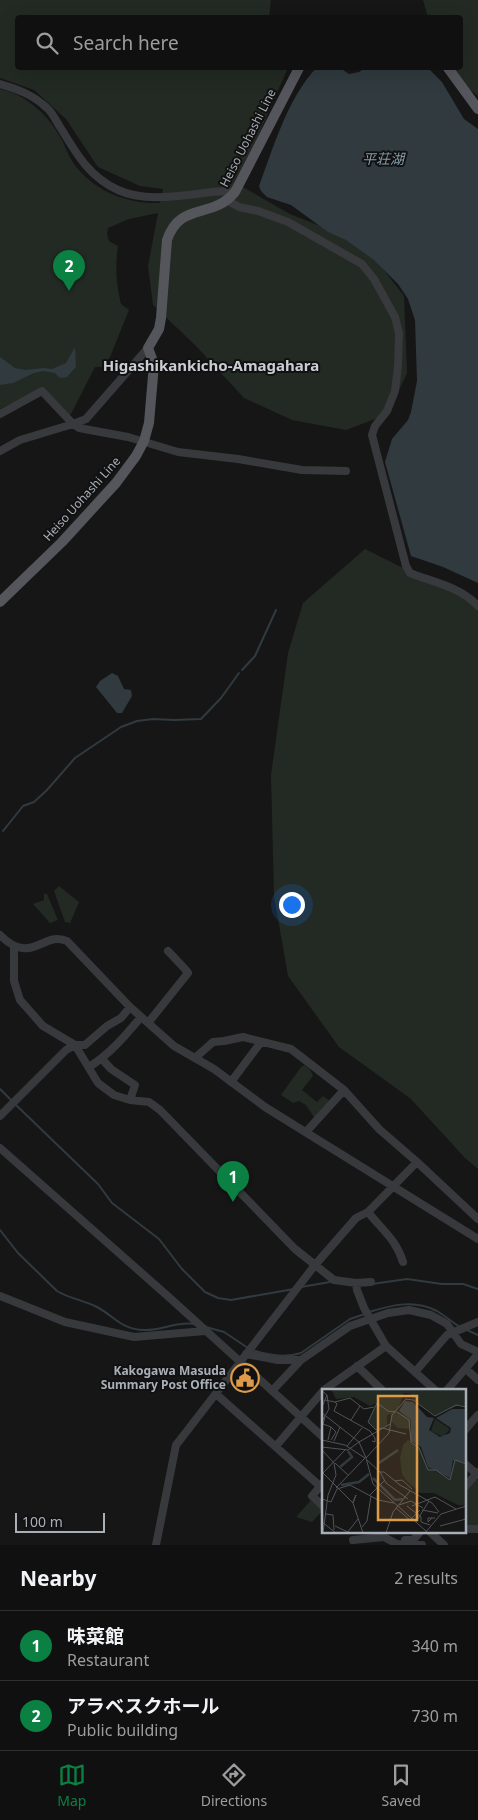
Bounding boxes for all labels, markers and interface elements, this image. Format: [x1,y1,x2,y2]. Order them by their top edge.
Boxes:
search box [15,15,463,70]
icon: search [33,29,61,57]
text: Search here [73,30,179,56]
street label: Heiso Uohashi Line [215,86,280,190]
water label: 平荘湖 [362,149,406,168]
pin: 2 [53,250,85,291]
district label: Higashikankicho-Amagahara [103,355,319,375]
street label: Heiso Uohashi Line [39,453,124,544]
your location [279,892,305,918]
pin: 1 [217,1161,249,1202]
place label: Kakogawa Masuda Summary Post Office [101,1362,226,1393]
public building icon: Kakogawa Masuda Summary Post Office [230,1363,260,1393]
inset map [322,1389,466,1532]
scale bar [15,1510,105,1533]
text: 100 m [22,1512,63,1531]
text: Nearby [20,1564,96,1592]
text: 2 results [394,1567,458,1589]
text: 味菜館 [67,1623,124,1649]
text: 1 [31,1635,41,1657]
text: 340 m [411,1635,458,1657]
text: Restaurant [67,1649,149,1671]
text: アラベスクホール [67,1693,219,1719]
text: 2 [31,1705,41,1727]
text: 730 m [411,1705,458,1727]
text: Public building [67,1719,178,1741]
tab: Map [57,1761,86,1810]
tab: Directions [201,1761,267,1810]
tab: Saved [382,1761,421,1810]

